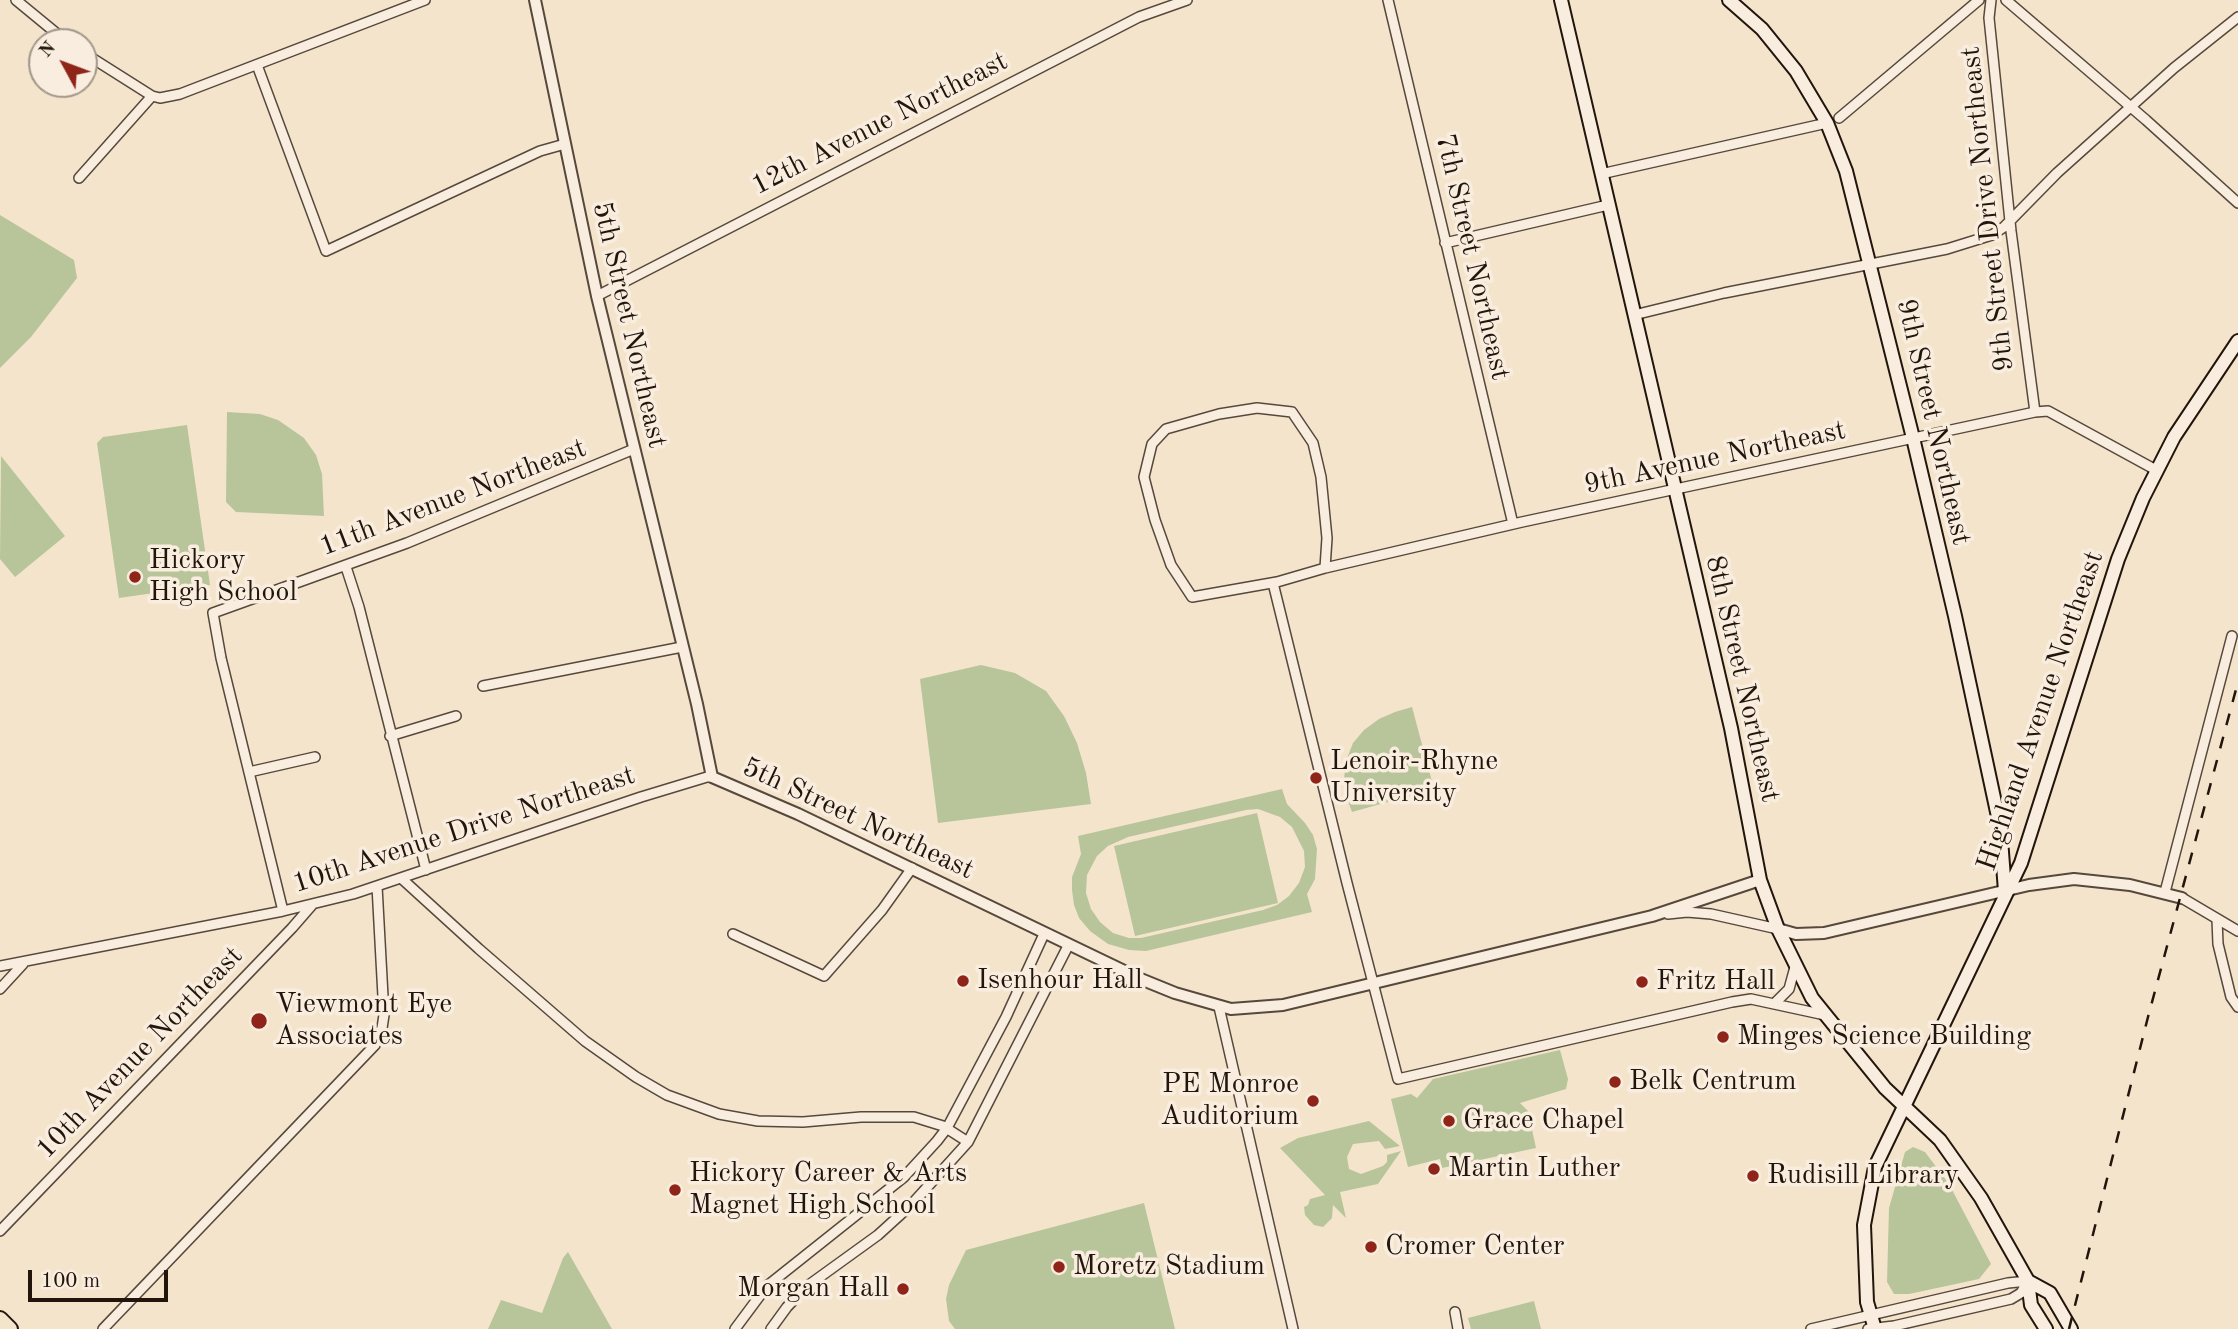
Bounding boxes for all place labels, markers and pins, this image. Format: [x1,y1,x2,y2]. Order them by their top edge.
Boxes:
place label: Hickory High School [149,544,297,610]
marker: Hickory High School [127,569,143,585]
place label: Lenoir-Rhyne University [1330,745,1498,811]
marker: Lenoir-Rhyne University [1308,770,1324,786]
place label: Isenhour Hall [977,964,1143,998]
place label: Fritz Hall [1656,965,1775,999]
marker: Isenhour Hall [955,973,971,989]
marker: Fritz Hall [1634,974,1650,990]
place label: Viewmont Eye Associates [275,988,452,1054]
marker: Viewmont Eye Associates [249,1011,269,1031]
place label: Minges Science Building [1737,1020,2031,1054]
marker: Minges Science Building [1715,1029,1731,1045]
place label: Belk Centrum [1629,1065,1796,1099]
place label: PE Monroe Auditorium [1161,1068,1299,1134]
marker: Belk Centrum [1607,1074,1623,1090]
marker: PE Monroe Auditorium [1305,1093,1321,1109]
place label: Grace Chapel [1463,1104,1624,1138]
marker: Grace Chapel [1441,1113,1457,1129]
place label: Martin Luther [1448,1152,1620,1186]
place label: Hickory Career & Arts Magnet High School [689,1157,967,1223]
place label: Rudisill Library [1767,1159,1959,1193]
marker: Martin Luther [1426,1161,1442,1177]
marker: Rudisill Library [1745,1168,1761,1184]
marker: Hickory Career & Arts Magnet High School [667,1182,683,1198]
place label: Cromer Center [1385,1230,1564,1264]
marker: Cromer Center [1363,1239,1379,1255]
place label: Moretz Stadium [1073,1250,1265,1284]
marker: Moretz Stadium [1051,1259,1067,1275]
place label: Morgan Hall [737,1272,889,1306]
marker: Morgan Hall [895,1281,911,1297]

